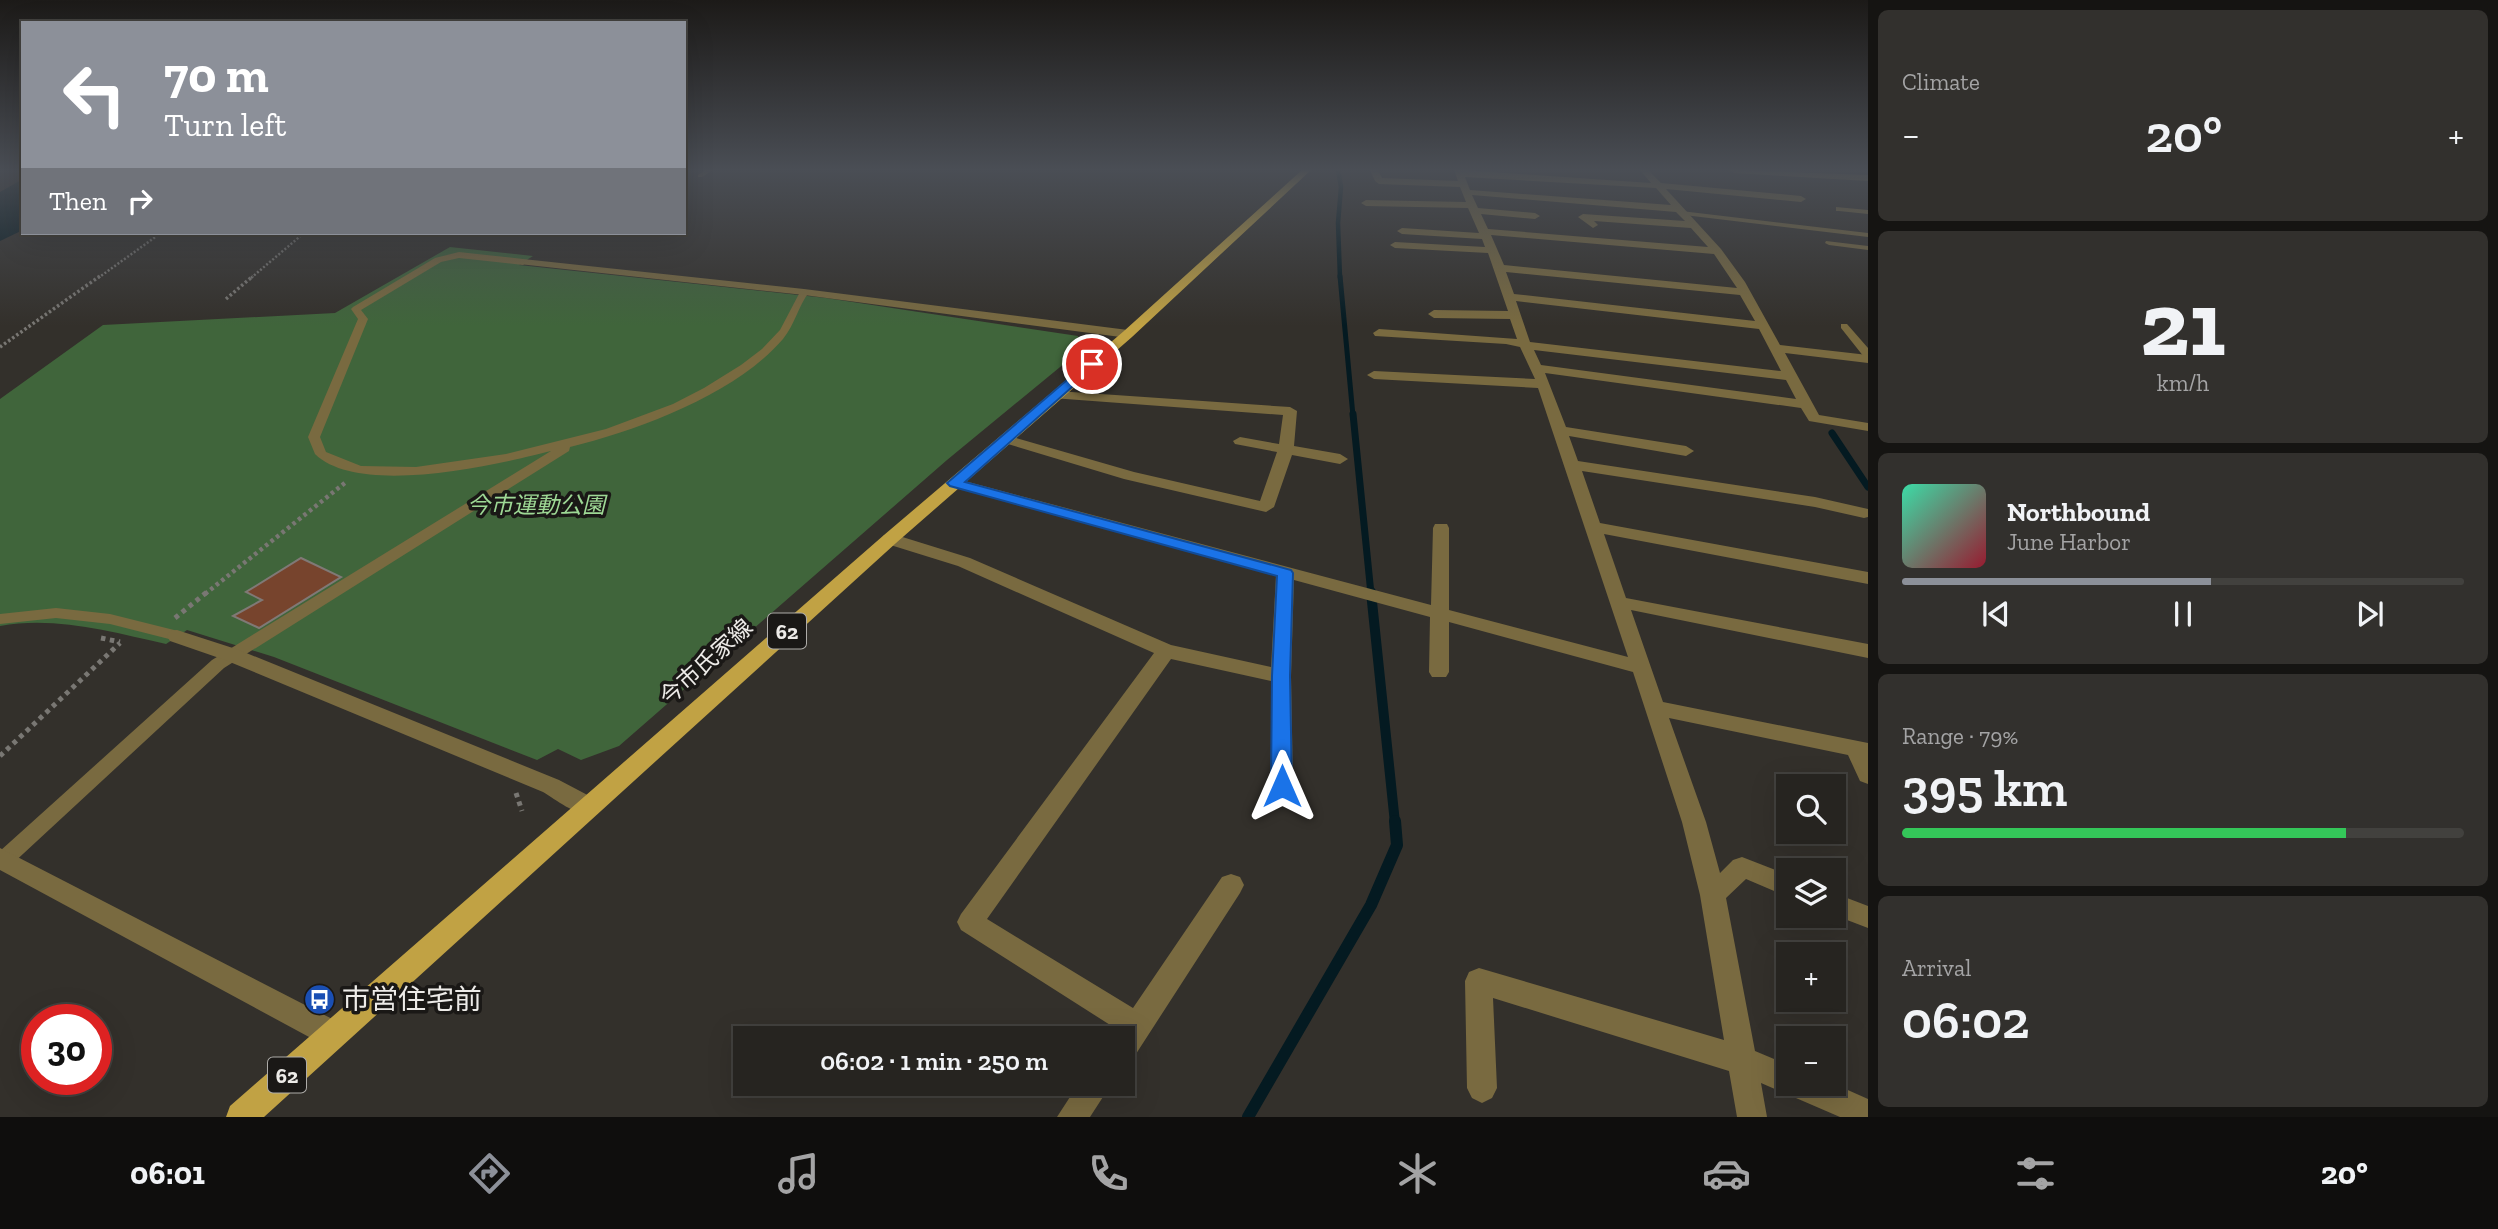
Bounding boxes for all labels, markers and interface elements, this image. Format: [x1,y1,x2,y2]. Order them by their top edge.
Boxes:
text: 70 m [164,46,269,105]
icon: left [49,49,140,140]
text: Climate [1902,68,1980,96]
text: 20° [2145,103,2222,165]
text: Turn left [164,106,286,144]
text: − [1902,112,1920,158]
text: + [2448,112,2464,158]
icon: right [121,182,159,220]
text: Then [49,185,107,217]
text: 21 [2140,269,2226,378]
pin [1062,334,1122,394]
icon: arrive [1073,345,1111,383]
text: km/h [2157,369,2209,397]
park label: 今市運動公園 [467,491,608,519]
text: Northbound [2007,496,2150,528]
text: June Harbor [2007,528,2131,556]
icon: previous [1977,595,2015,633]
icon: pause [2164,595,2202,633]
icon: next [2351,595,2389,633]
street label: 今市氏家線 [654,613,758,711]
road number: 62 [768,614,806,648]
text: Range · 79% [1902,722,2018,750]
position arrow [1245,749,1319,823]
text: 395 km [1902,757,2067,819]
map controls [1776,774,1846,1096]
button: search [1776,774,1846,844]
button: layers [1776,858,1846,928]
button: + [1776,942,1846,1012]
text: Arrival [1902,954,1971,982]
bus stop icon: 市営住宅前 [302,982,336,1016]
place label: 市営住宅前 [342,983,482,1016]
text: 06:02 [1902,989,2030,1051]
speed limit sign: 30 [21,1004,112,1095]
button: − [1776,1026,1846,1096]
text: 06:02 · 1 min · 250 m [820,1045,1048,1077]
road number: 62 [268,1058,306,1092]
icon: directions [465,1149,514,1198]
icon: music [774,1149,823,1198]
icon: phone [1084,1149,1133,1198]
icon: climate [1393,1149,1442,1198]
icon: car [1702,1149,1751,1198]
icon: filters [2011,1149,2060,1198]
text: 06:01 [130,1154,205,1192]
text: 20° [2321,1154,2368,1192]

